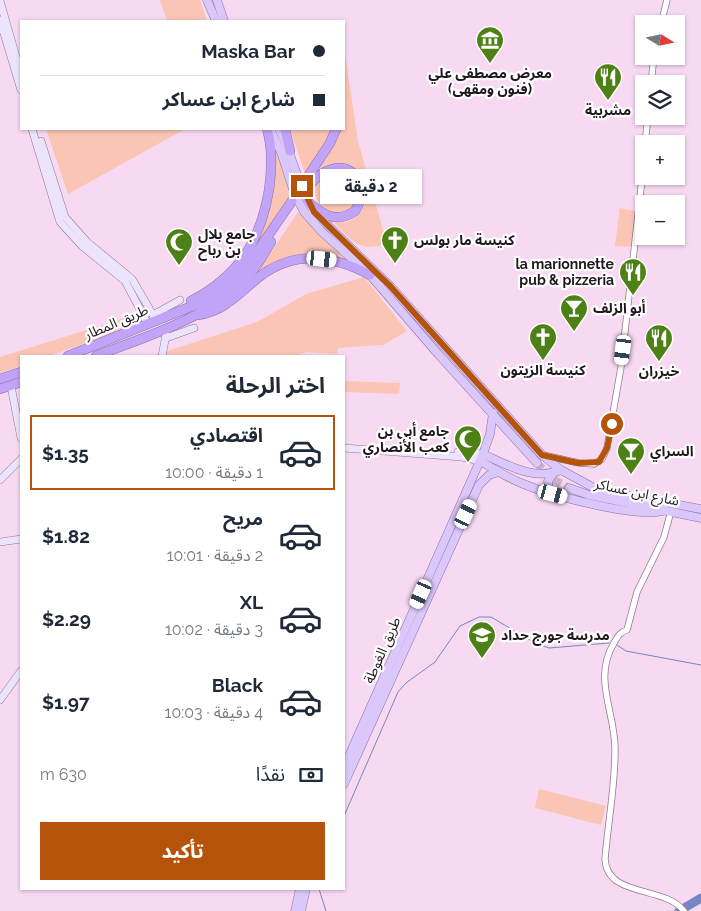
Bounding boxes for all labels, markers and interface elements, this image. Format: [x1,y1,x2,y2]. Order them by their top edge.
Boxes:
north arrow [635,15,685,65]
map controls [635,15,685,245]
museum icon: معرض مصطفى علي (فنون ومقهى) [475,25,505,64]
text: Maska Bar [201,40,295,62]
restaurant icon: مشربية [593,62,623,101]
place label: معرض مصطفى علي (فنون ومقهى) [428,65,552,97]
button: layers [635,75,685,125]
text: شارع ابن عساكر [163,88,295,110]
place label: مشربية [585,102,631,119]
button: + [635,135,685,185]
callout: 2 دقيقة [320,168,422,204]
route end [291,175,313,197]
text: 2 دقيقة [344,177,398,196]
button: − [635,195,685,245]
church icon: كنيسة مار بولس [380,225,410,264]
place label: جامع بلال بن رباح [198,226,255,261]
mosque icon: جامع بلال بن رباح [164,227,194,266]
place label: كنيسة مار بولس [414,232,515,249]
car [306,250,337,268]
place label: la marionnette pub & pizzeria [515,256,615,288]
restaurant icon: la marionnette pub & pizzeria [618,257,648,296]
bar icon: أبو الزلف [559,293,589,332]
place label: أبو الزلف [593,299,646,317]
street label: طريق المطار [81,301,151,345]
church icon: كنيسة الزيتون [528,322,558,361]
restaurant icon: خيزران [644,323,674,362]
car [613,334,632,366]
place label: كنيسة الزيتون [500,362,586,379]
place label: خيزران [639,363,679,380]
text: اختر الرحلة [226,372,325,398]
route start [601,413,623,435]
place label: جامع أبي بن كعب الأنصاري [363,422,450,458]
text: اقتصادي [190,424,263,446]
mosque icon: جامع أبي بن كعب الأنصاري [453,424,483,463]
icon: car [278,430,323,475]
bar icon: السراي [616,436,646,475]
text: $1.35 [42,442,89,464]
place label: السراي [650,443,694,462]
text: 1 دقيقة · 10:00 [165,463,263,482]
street label: شارع ابن عساكر [592,475,681,512]
car [536,483,569,505]
car [452,497,479,531]
text: مريح [223,507,263,529]
icon: car [278,513,323,558]
text: $1.82 [42,525,90,547]
text: 2 دقيقة · 10:01 [167,546,263,565]
car [408,577,433,611]
text: XL [240,591,263,613]
icon: car [278,596,323,641]
text: $2.29 [42,608,91,630]
street label: طريق الغوطة [360,614,406,686]
text: 3 دقيقة · 10:02 [165,620,263,639]
school or university icon: مدرسة جورج حداد [467,620,497,659]
place label: مدرسة جورج حداد [501,627,610,646]
text: Black [212,674,263,696]
icon: car [278,679,323,724]
text: $1.97 [42,691,90,713]
text: 4 دقيقة · 10:03 [165,703,263,722]
icon: cash [297,761,325,789]
text: نقدًا [256,763,285,785]
text: 630 m [40,765,87,784]
button: تأكيد [40,822,325,880]

